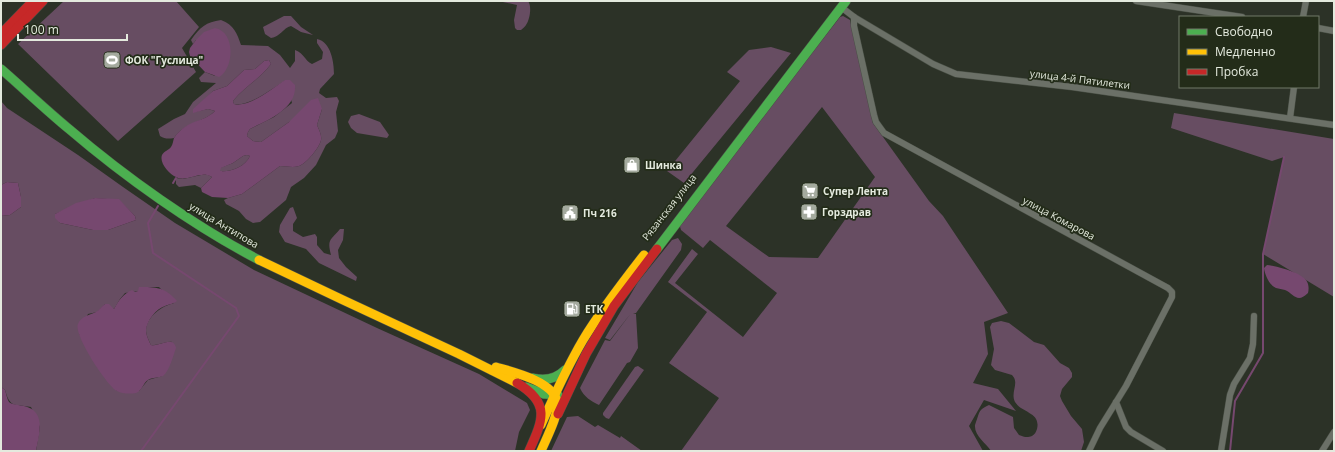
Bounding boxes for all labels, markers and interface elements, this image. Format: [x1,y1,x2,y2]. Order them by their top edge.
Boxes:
scale bar [18,16,127,42]
legend [1179,16,1319,88]
text: 100 m [24,21,59,38]
text: Свободно [1215,23,1273,40]
text: Медленно [1215,43,1275,60]
sports icon: ФОК "Гуслица" [102,50,122,70]
place label: ФОК "Гуслица" [125,53,204,67]
text: Пробка [1215,63,1258,80]
street label: улица 4-й Пятилетки [1029,66,1131,92]
shop icon: Шинка [622,155,642,175]
place label: Шинка [645,158,682,172]
street label: Рязанская улица [639,171,699,243]
supermarket icon: Супер Лента [800,181,820,201]
place label: Супер Лента [823,184,888,198]
street label: улица Комарова [1020,193,1098,243]
street label: улица Антипова [187,199,261,251]
pharmacy icon: Горздрав [799,202,819,222]
public building icon: Пч 216 [560,203,580,223]
place label: Горздрав [822,205,871,219]
place label: Пч 216 [583,206,617,220]
fuel station icon: ЕТК [562,299,582,319]
place label: ЕТК [585,302,603,316]

